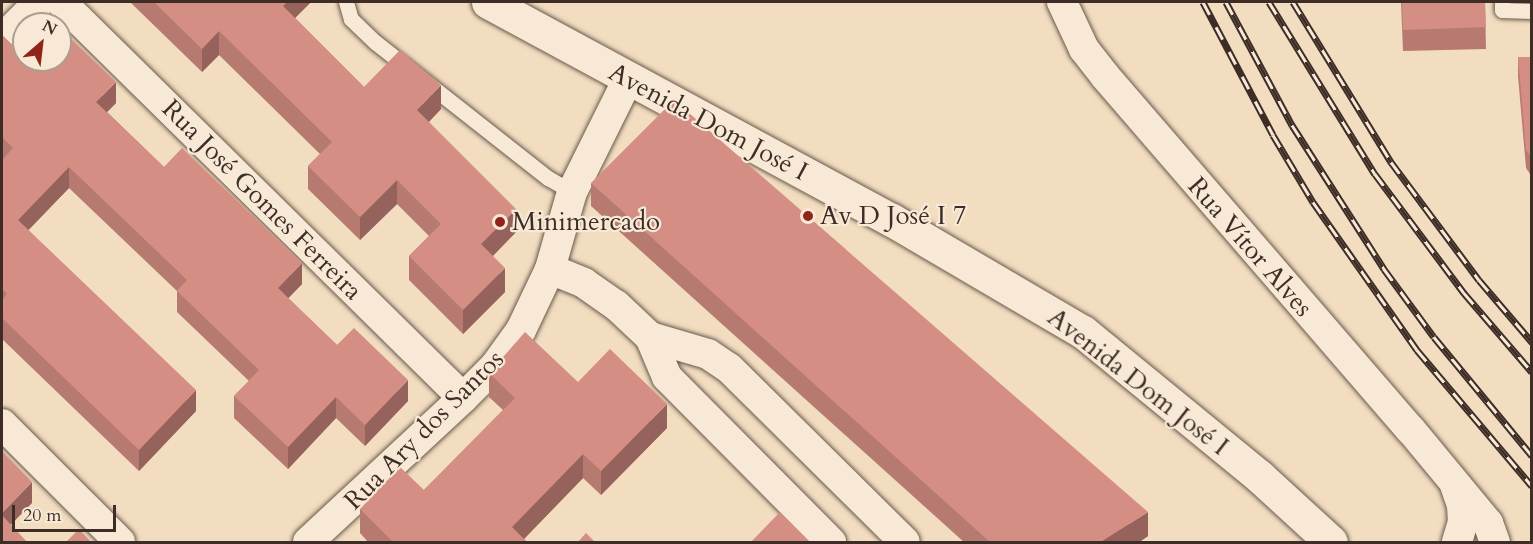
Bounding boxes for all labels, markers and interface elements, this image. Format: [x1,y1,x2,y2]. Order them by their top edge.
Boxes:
north arrow [12,12,72,72]
text: N [38,15,61,41]
street label: Avenida Dom José I [603,56,813,188]
street label: Rua José Gomes Ferreira [155,93,369,307]
street label: Rua Vítor Alves [1181,171,1319,323]
place label: Av D José I 7 [820,200,966,232]
place label: Minimercado [512,206,660,238]
marker: Av D José I 7 [801,209,815,223]
marker: Minimercado [493,215,507,229]
street label: Avenida Dom José I [1041,302,1235,462]
street label: Rua Ary dos Santos [338,344,510,516]
scale bar [15,493,118,531]
text: 20 m [23,503,62,528]

